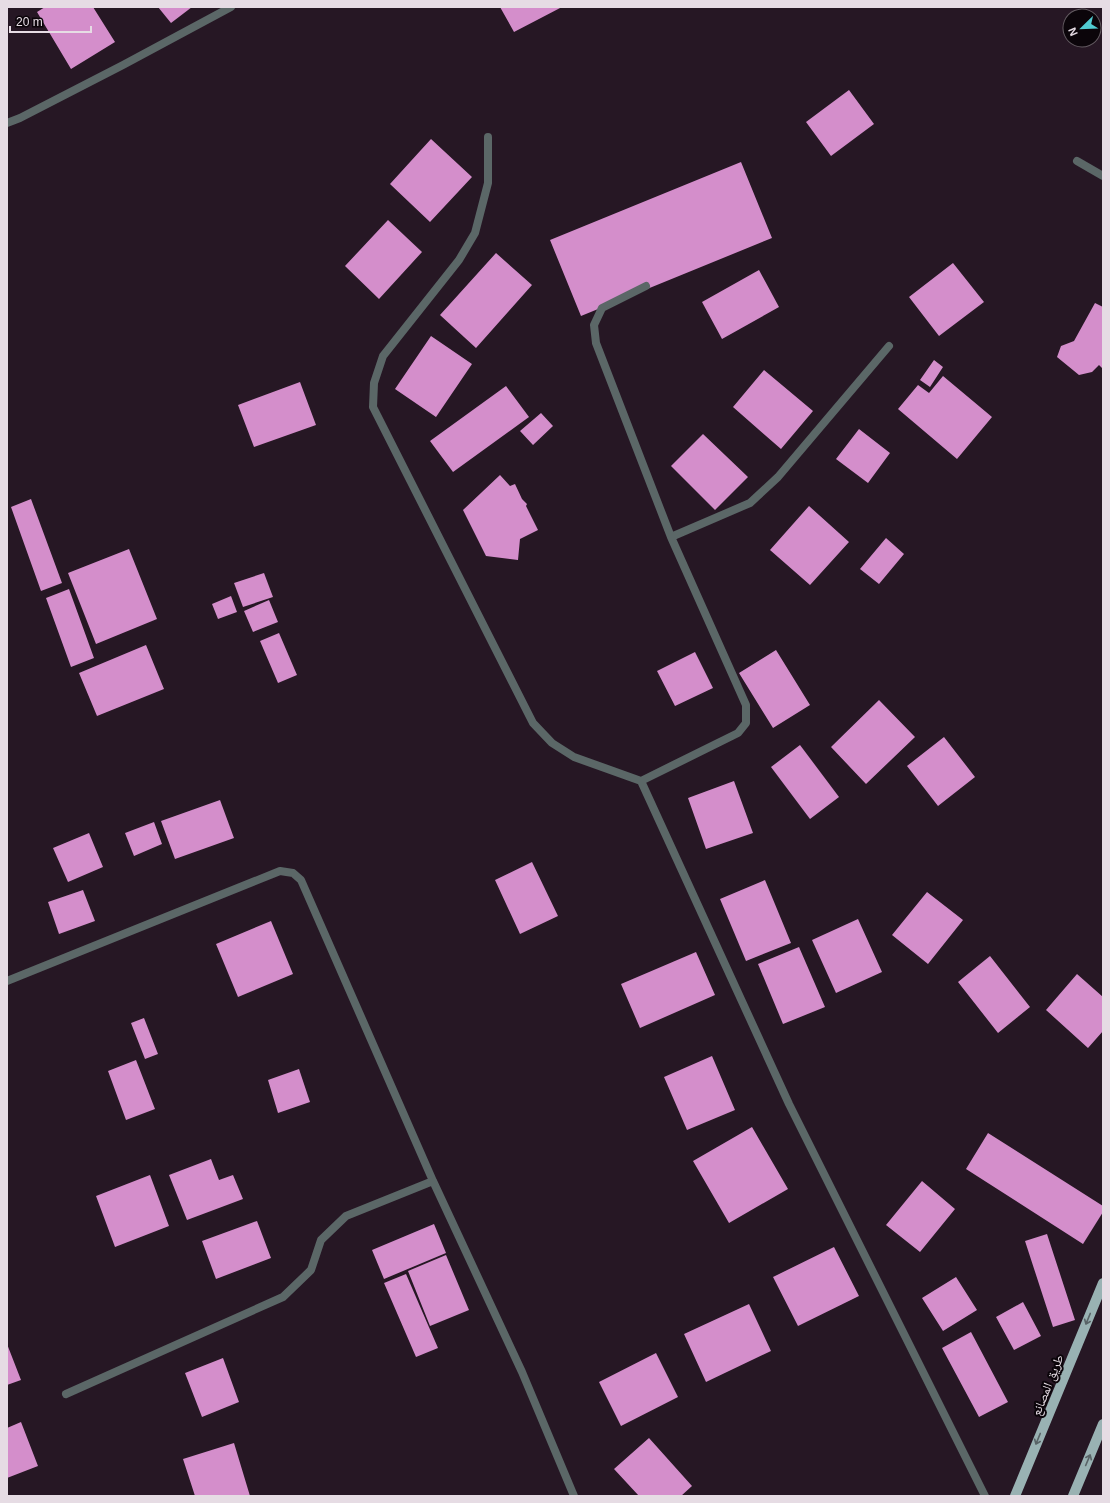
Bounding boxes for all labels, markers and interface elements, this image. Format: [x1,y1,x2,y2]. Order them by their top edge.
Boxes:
scale bar [10,8,91,34]
north arrow [1062,8,1102,48]
text: 20 m [16,15,43,29]
text: N [1066,26,1080,38]
one-way arrow [1084,1313,1091,1325]
street label: طريق المصانع [1028,1352,1068,1419]
one-way arrow [1034,1433,1042,1445]
one-way arrow [1085,1454,1092,1466]

